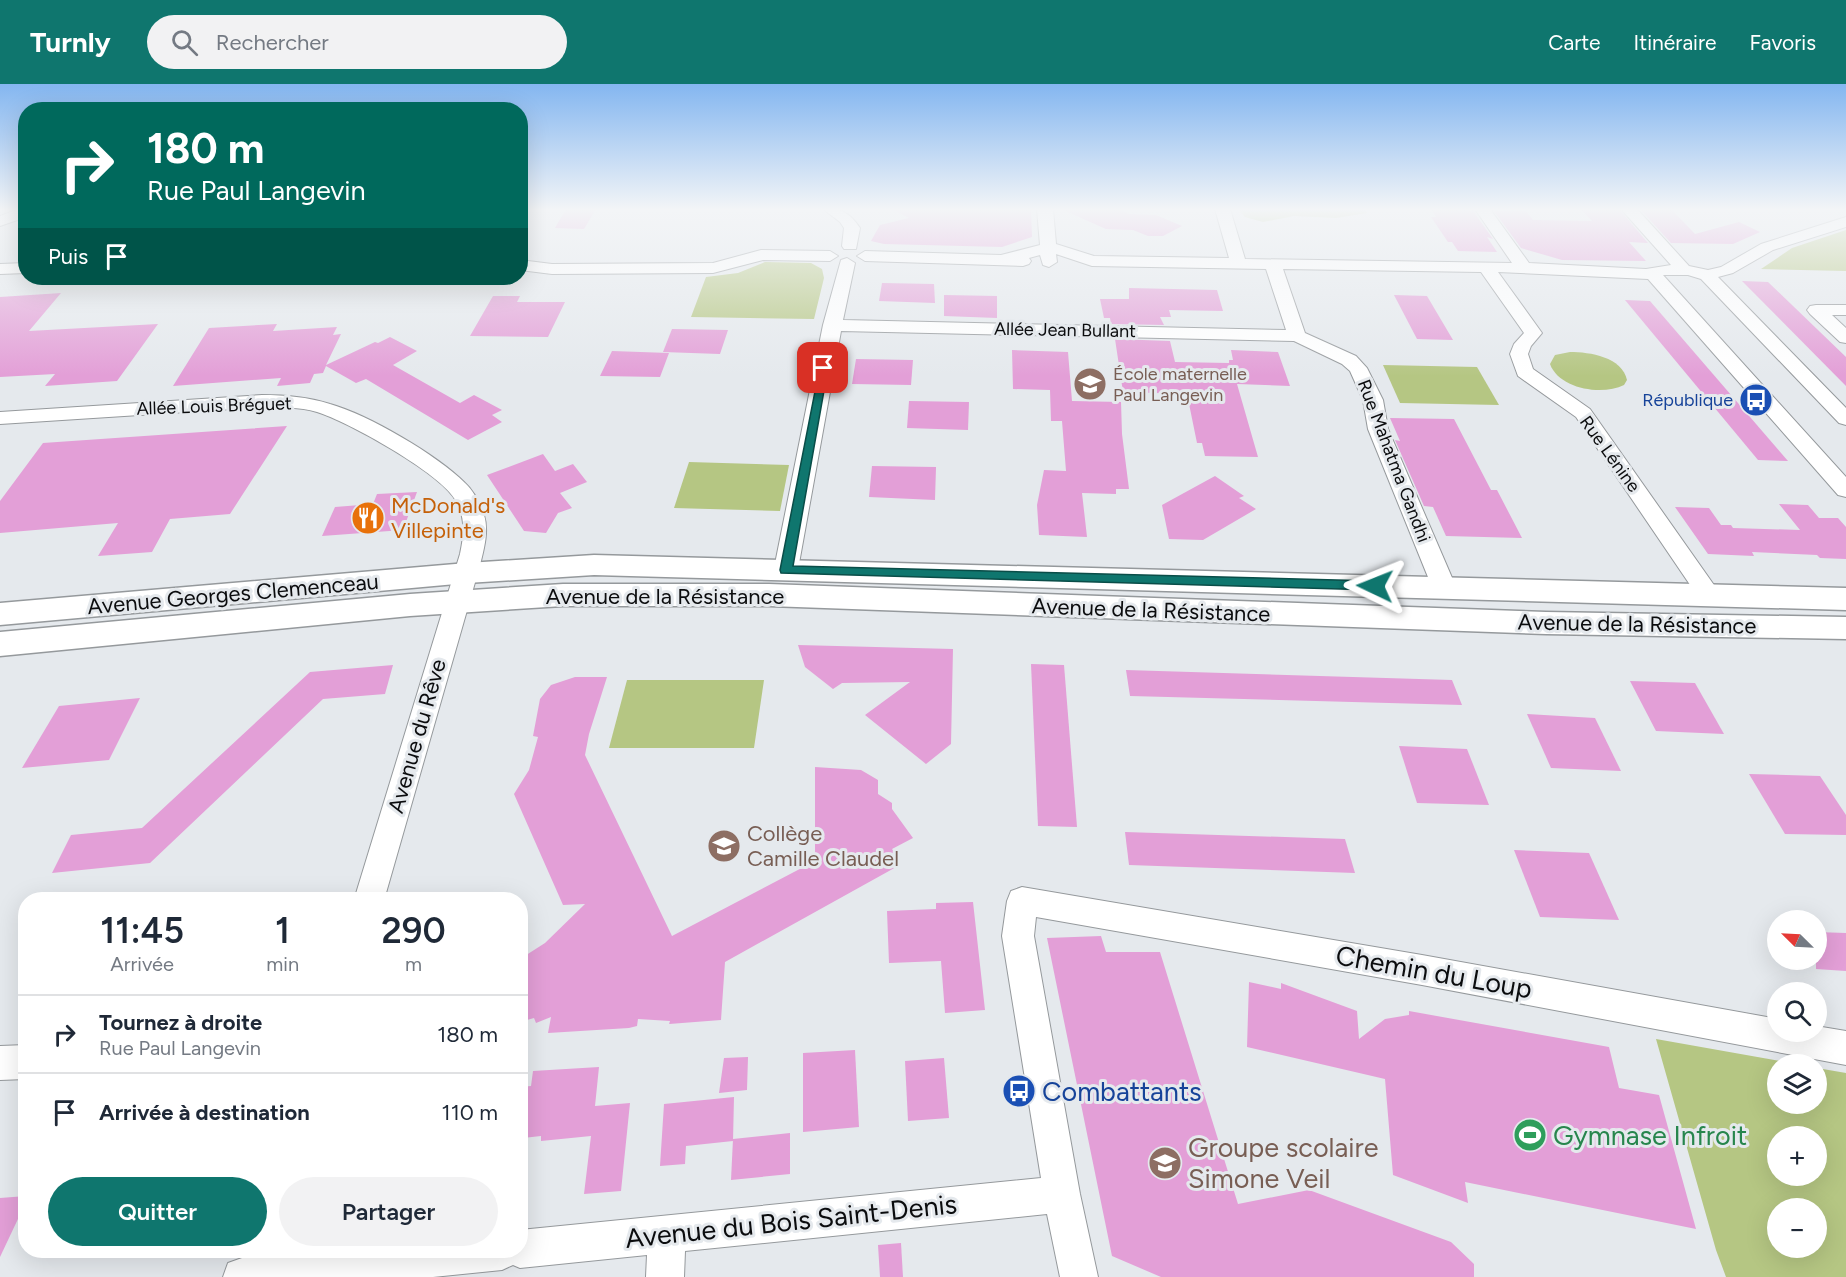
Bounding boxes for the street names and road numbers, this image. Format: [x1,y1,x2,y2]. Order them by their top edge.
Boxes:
street label: Allée Jean Bullant [994,318,1136,342]
street label: Rue Mahatma Gandhi [1353,376,1435,546]
street label: Allée Louis Bréguet [136,392,292,420]
street label: Rue Lénine [1575,412,1645,497]
street label: Avenue Georges Clemenceau [86,568,380,620]
street label: Avenue de la Résistance [546,583,784,610]
street label: Avenue de la Résistance [1031,592,1271,628]
street label: Avenue de la Résistance [1517,608,1757,640]
street label: Avenue du Rêve [382,656,452,816]
street label: Chemin du Loup [1333,939,1535,1005]
street label: Avenue du Bois Saint-Denis [623,1187,959,1255]

